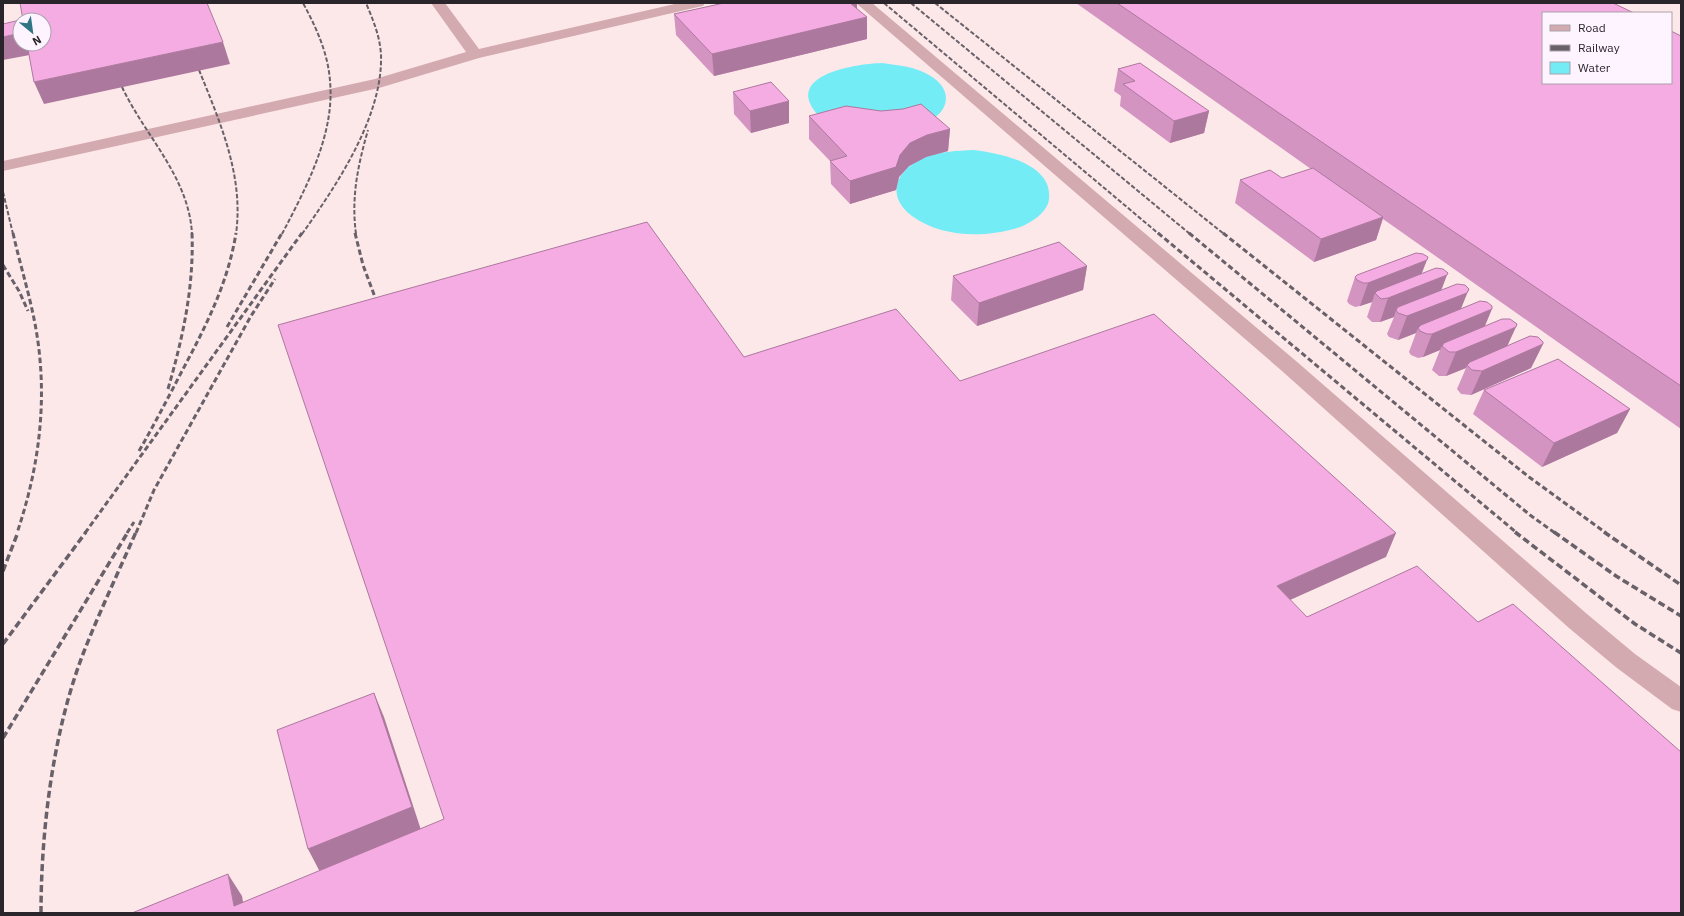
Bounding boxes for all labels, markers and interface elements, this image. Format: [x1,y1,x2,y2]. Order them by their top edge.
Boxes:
north arrow [12,12,52,52]
legend [1542,12,1672,84]
text: Road [1578,20,1606,35]
text: N [30,33,44,49]
text: Railway [1578,40,1620,55]
text: Water [1578,60,1611,75]

